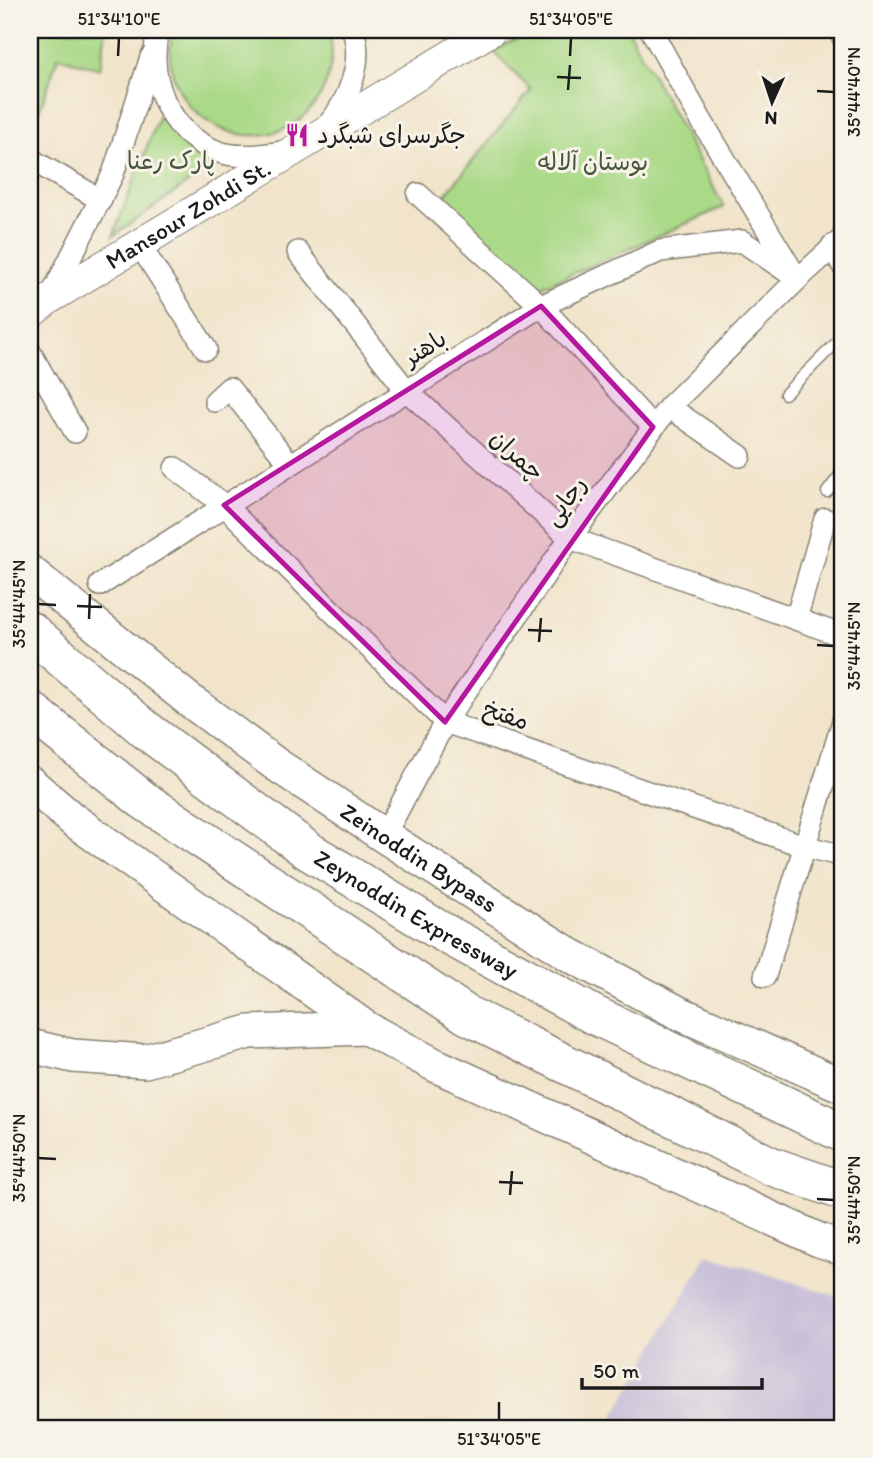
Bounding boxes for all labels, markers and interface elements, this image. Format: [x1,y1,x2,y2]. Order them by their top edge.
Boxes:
text: 51°34'10"E [77,8,161,30]
text: 51°34'05"E [529,8,613,30]
text: 35°44'40"N [843,47,865,137]
north arrow [736,66,806,136]
text: N [764,107,778,130]
place label: جگرسرای شبگرد [317,120,466,149]
restaurant icon: جگرسرای شبگرد [283,121,311,149]
park label: پارک رعنا [127,146,215,176]
park label: بوستان آلاله [538,147,648,177]
street label: Mansour Zohdi St. [100,153,276,275]
street label: باهنر [396,323,452,373]
street label: چمران [484,423,550,487]
street label: رجایی [537,470,593,532]
text: 35°44'45"N [8,560,30,648]
text: 35°44'45"N [843,602,865,690]
street label: مفتخ [479,693,533,738]
street label: Zeinoddin Bypass [335,796,503,919]
street label: Zeynoddin Expressway [309,843,524,985]
text: 35°44'50"N [8,1114,30,1202]
text: 35°44'50"N [843,1156,865,1244]
scale bar [582,1346,763,1390]
text: 50 m [593,1358,640,1383]
text: 51°34'05"E [457,1428,541,1450]

